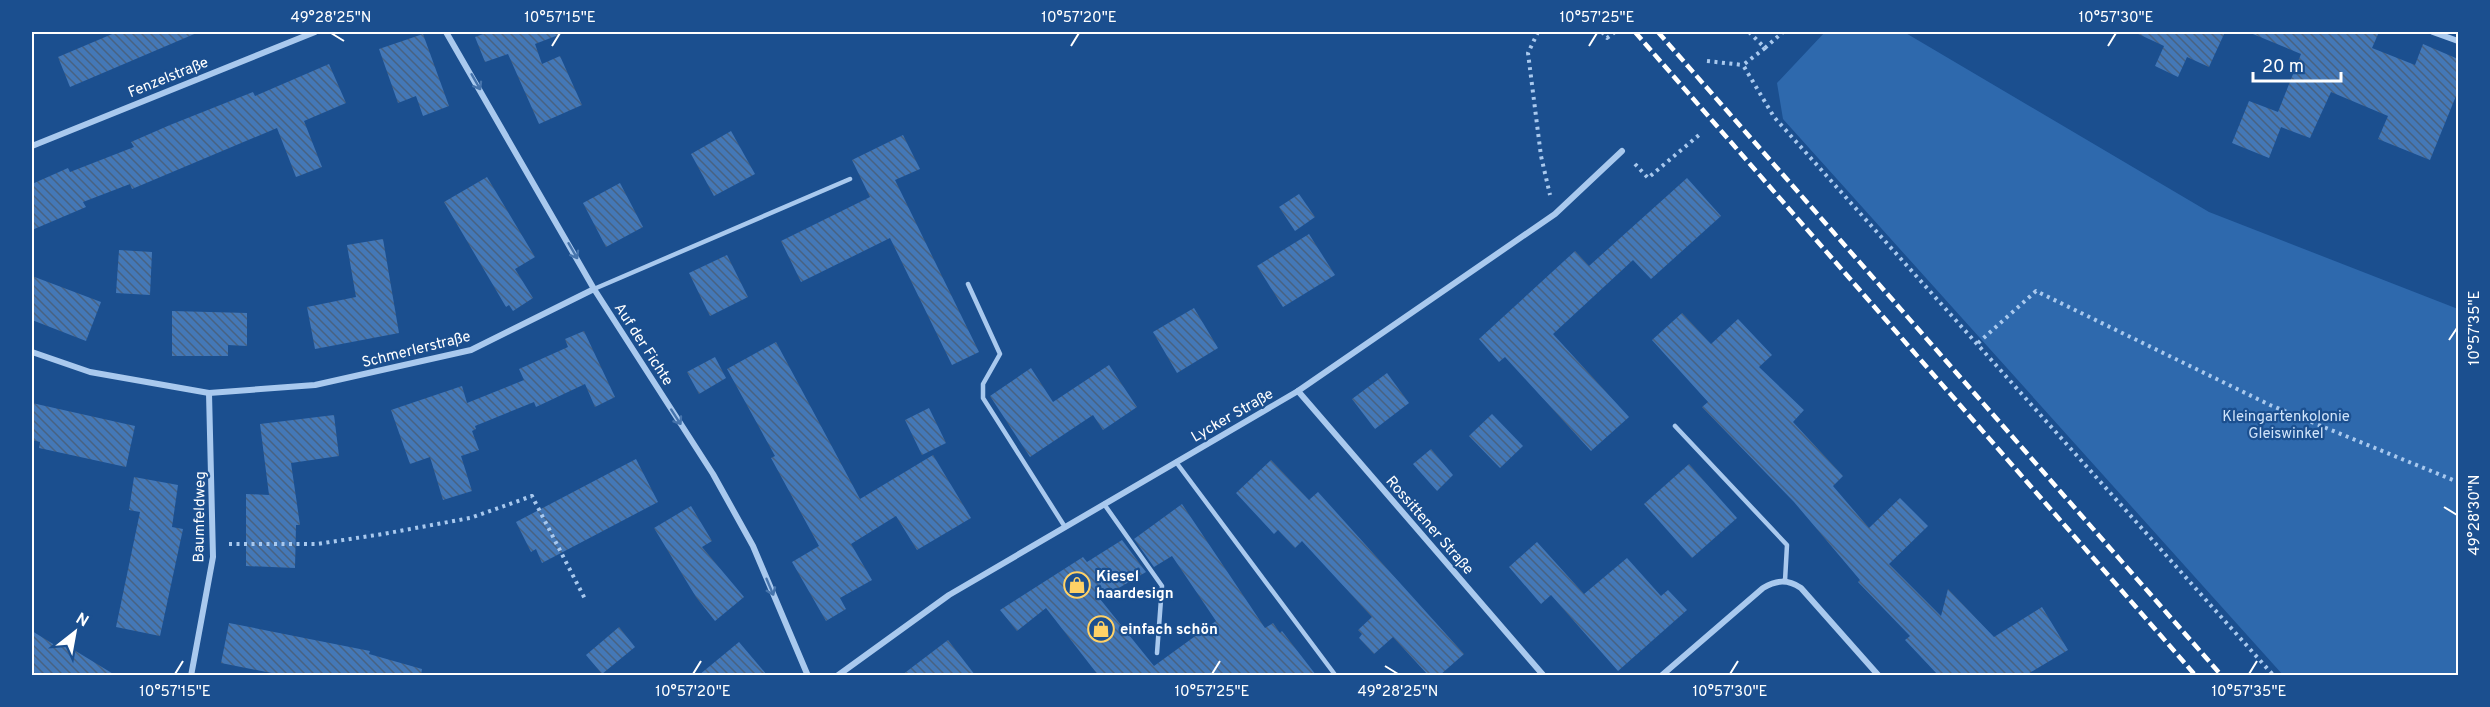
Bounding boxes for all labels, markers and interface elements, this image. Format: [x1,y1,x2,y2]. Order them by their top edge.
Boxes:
text: 49°28'25"N [291,9,371,28]
text: 10°57'15"E [524,9,596,28]
text: 10°57'20"E [1041,9,1117,28]
text: 10°57'25"E [1559,9,1635,28]
text: 10°57'30"E [2078,9,2154,28]
scale bar [2253,45,2342,83]
street label: Fenzelstraße [126,54,212,103]
text: 20 m [2262,56,2304,79]
one-way arrow [470,73,482,90]
one-way arrow [567,243,579,260]
text: 10°57'35"E [2466,291,2485,365]
street label: Auf der Fichte [609,300,676,390]
street label: Schmerlerstraße [360,328,473,373]
street label: Lycker Straße [1188,385,1277,448]
one-way arrow [670,408,682,424]
park label: Kleingartenkolonie Gleiswinkel [2222,408,2350,444]
street label: Baumfeldweg [190,471,211,563]
street label: Rossittener Straße [1381,473,1477,579]
text: 49°28'30"N [2466,475,2485,555]
place label: Kiesel haardesign [1096,568,1174,604]
shop icon: Kiesel haardesign [1062,570,1092,600]
one-way arrow [765,577,777,595]
north arrow [45,602,105,662]
text: N [72,609,92,632]
shop icon: einfach schön [1086,614,1116,644]
place label: einfach schön [1120,621,1218,640]
text: 10°57'15"E [139,683,211,702]
text: 10°57'20"E [655,683,731,702]
text: 10°57'25"E [1174,683,1250,702]
text: 49°28'25"N [1358,683,1438,702]
text: 10°57'30"E [1692,683,1768,702]
text: 10°57'35"E [2212,683,2286,702]

